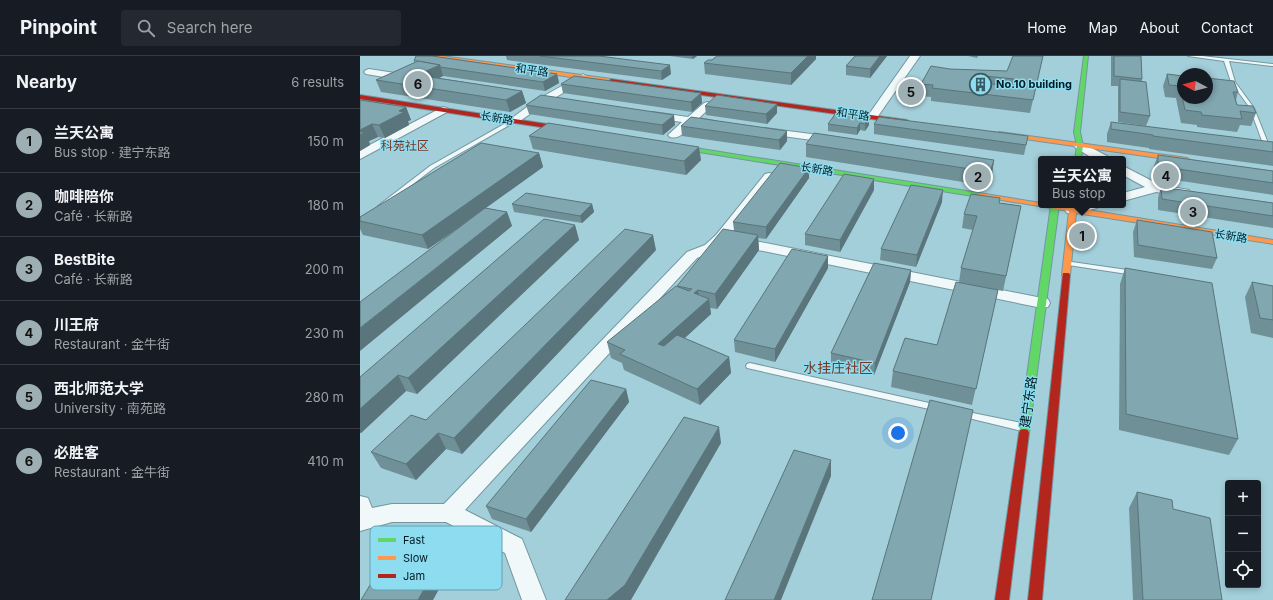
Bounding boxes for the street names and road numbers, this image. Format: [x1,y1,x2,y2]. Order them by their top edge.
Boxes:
street label: 和平路 [515,61,549,79]
street label: 和平路 [836,105,870,123]
street label: 长新路 [480,109,514,127]
street label: 长新路 [800,160,834,178]
street label: 长新路 [1214,227,1248,245]
street label: 建宁东路 [1016,375,1040,429]

